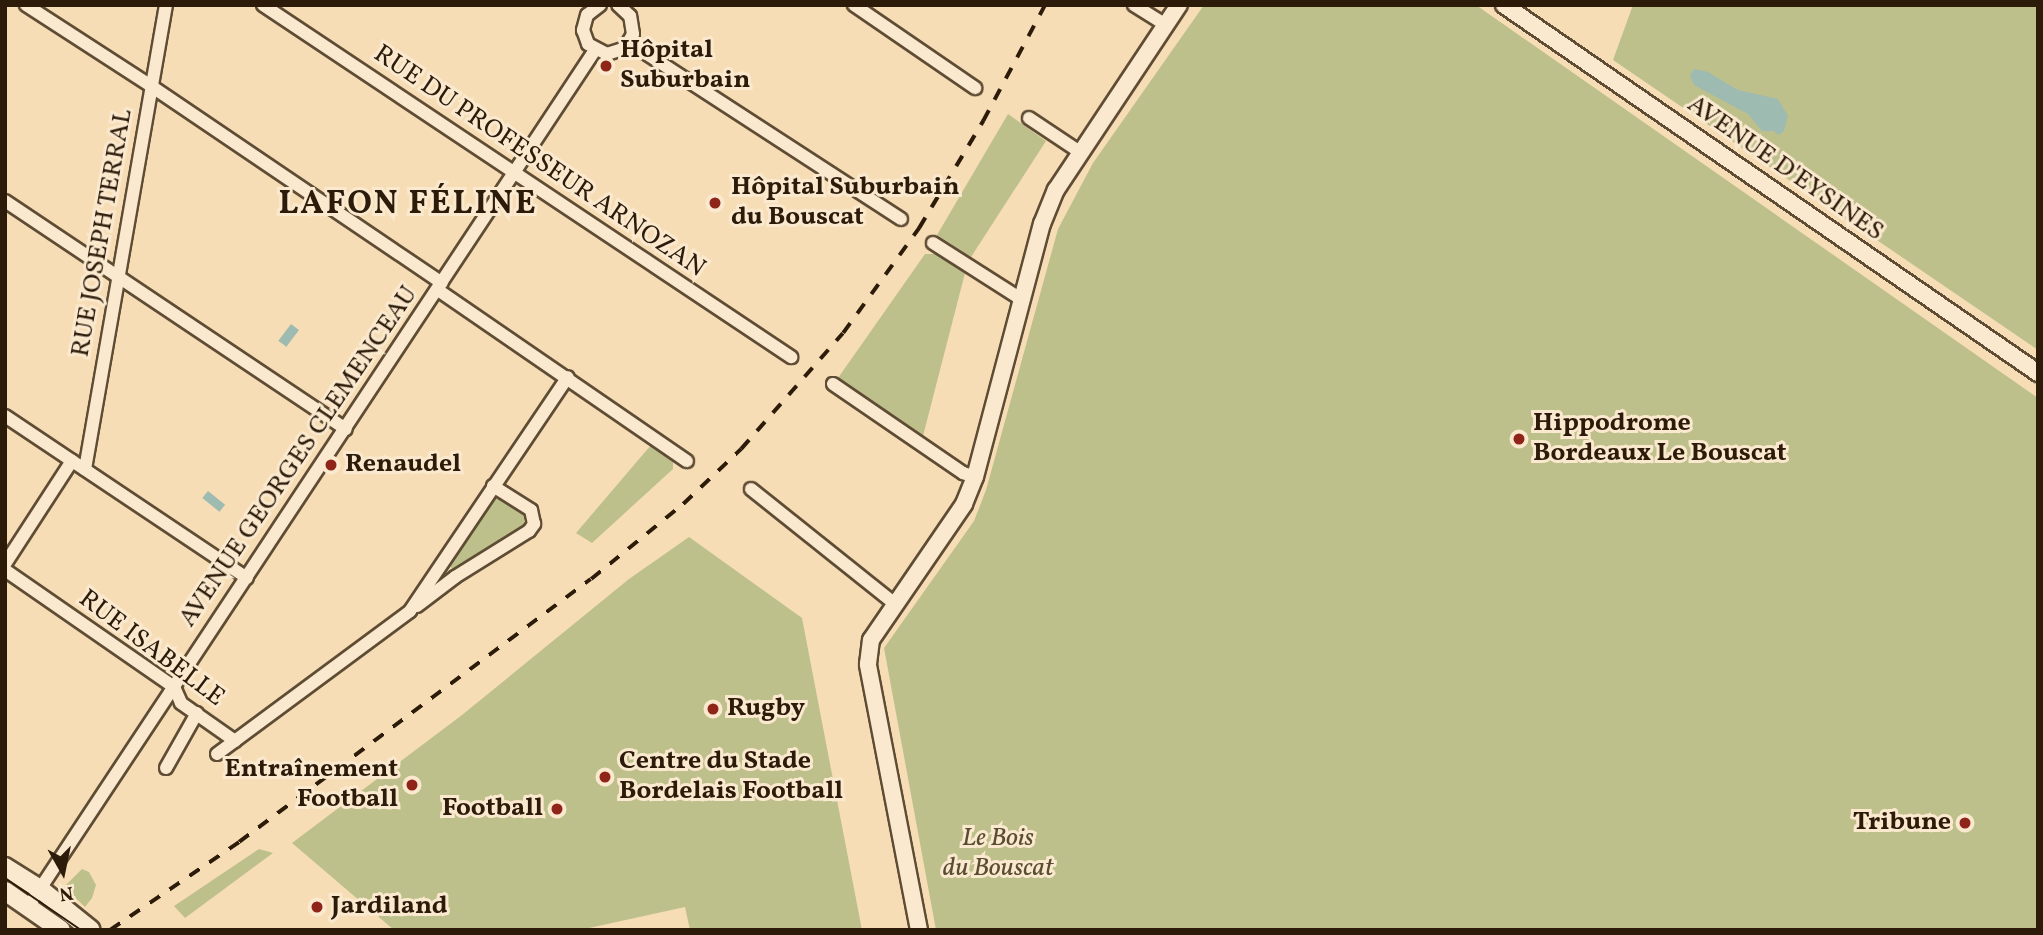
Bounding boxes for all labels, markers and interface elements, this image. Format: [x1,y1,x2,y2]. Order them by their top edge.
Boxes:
place label: Hôpital Suburbain [620,35,750,96]
street label: RUE DU PROFESSEUR ARNOZAN [367,39,711,285]
marker: Hôpital Suburbain [598,58,614,74]
street label: AVENUE D'EYSINES [1681,89,1889,249]
street label: RUE JOSEPH TERRAL [66,106,140,360]
place label: Hôpital Suburbain du Bouscat [731,172,960,234]
district label: LAFON FÉLINE [280,186,536,226]
marker: Hôpital Suburbain du Bouscat [705,193,725,213]
street label: AVENUE GEORGES CLEMENCEAU [173,281,425,633]
place label: Hippodrome Bordeaux Le Bouscat [1533,408,1787,470]
marker: Hippodrome Bordeaux Le Bouscat [1511,431,1527,447]
place label: Renaudel [345,449,461,481]
marker: Renaudel [323,457,339,473]
street label: RUE ISABELLE [72,584,230,714]
place label: Rugby [727,693,805,725]
marker: Rugby [705,701,721,717]
place label: Centre du Stade Bordelais Football [619,746,843,808]
place label: Entraînement Football [225,754,398,816]
marker: Centre du Stade Bordelais Football [597,769,613,785]
marker: Entraînement Football [404,777,420,793]
place label: Football [442,793,543,825]
marker: Football [549,801,565,817]
place label: Tribune [1853,807,1951,839]
marker: Tribune [1957,815,1973,831]
park label: Le Bois du Bouscat [943,823,1053,884]
north arrow [28,837,98,907]
text: N [57,879,75,907]
place label: Jardiland [331,891,448,923]
marker: Jardiland [309,899,325,915]

